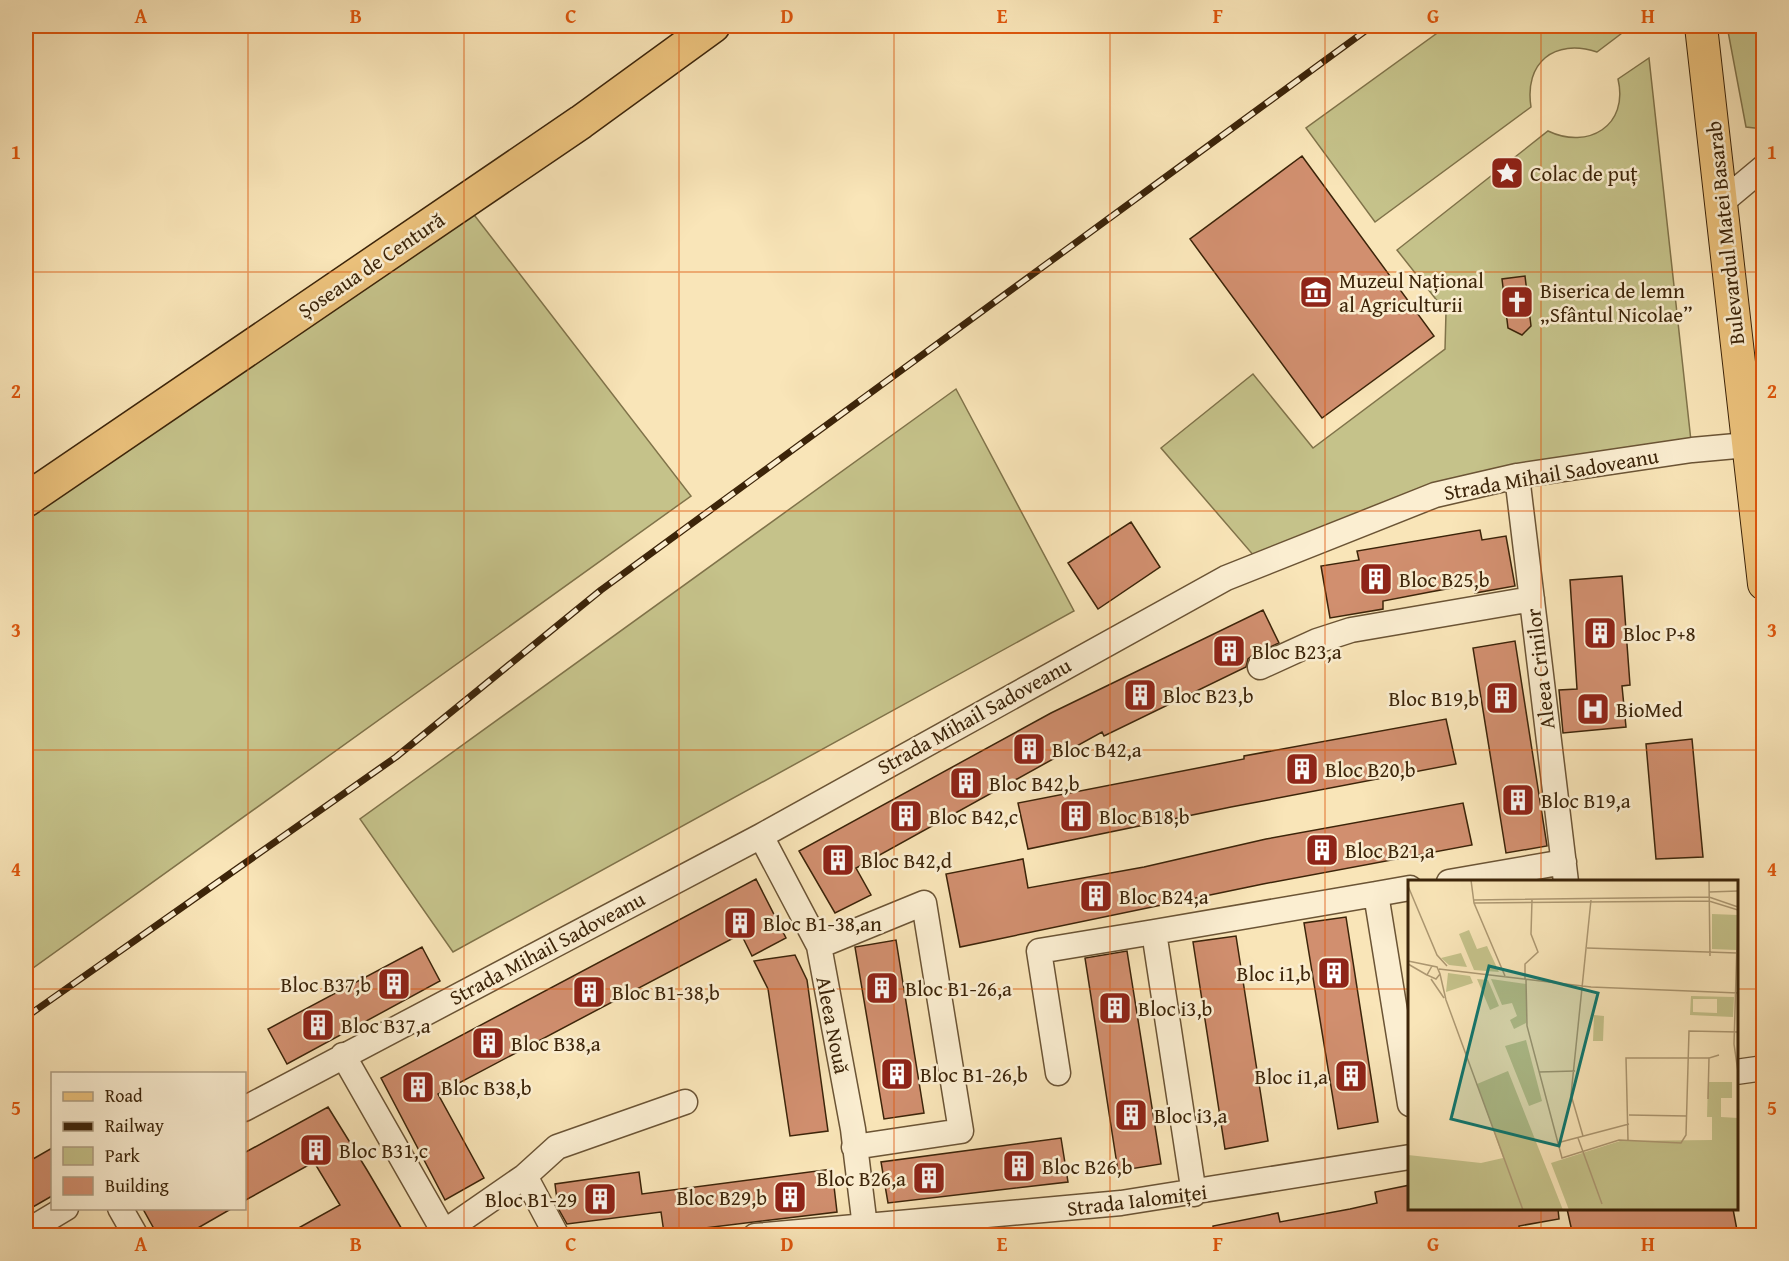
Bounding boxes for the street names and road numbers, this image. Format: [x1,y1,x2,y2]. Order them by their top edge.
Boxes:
street label: Bulevardul Matei Basarab [1698,120,1752,346]
street label: Șoseaua de Centură [291,204,451,326]
street label: Strada Mihail Sadoveanu [1441,440,1661,508]
street label: Aleea Crinilor [1517,606,1563,731]
street label: Strada Mihail Sadoveanu [871,649,1077,782]
street label: Strada Mihail Sadoveanu [444,883,651,1013]
street label: Aleea Nouă [808,974,858,1076]
street label: Strada Ialomiței [1065,1176,1209,1224]

